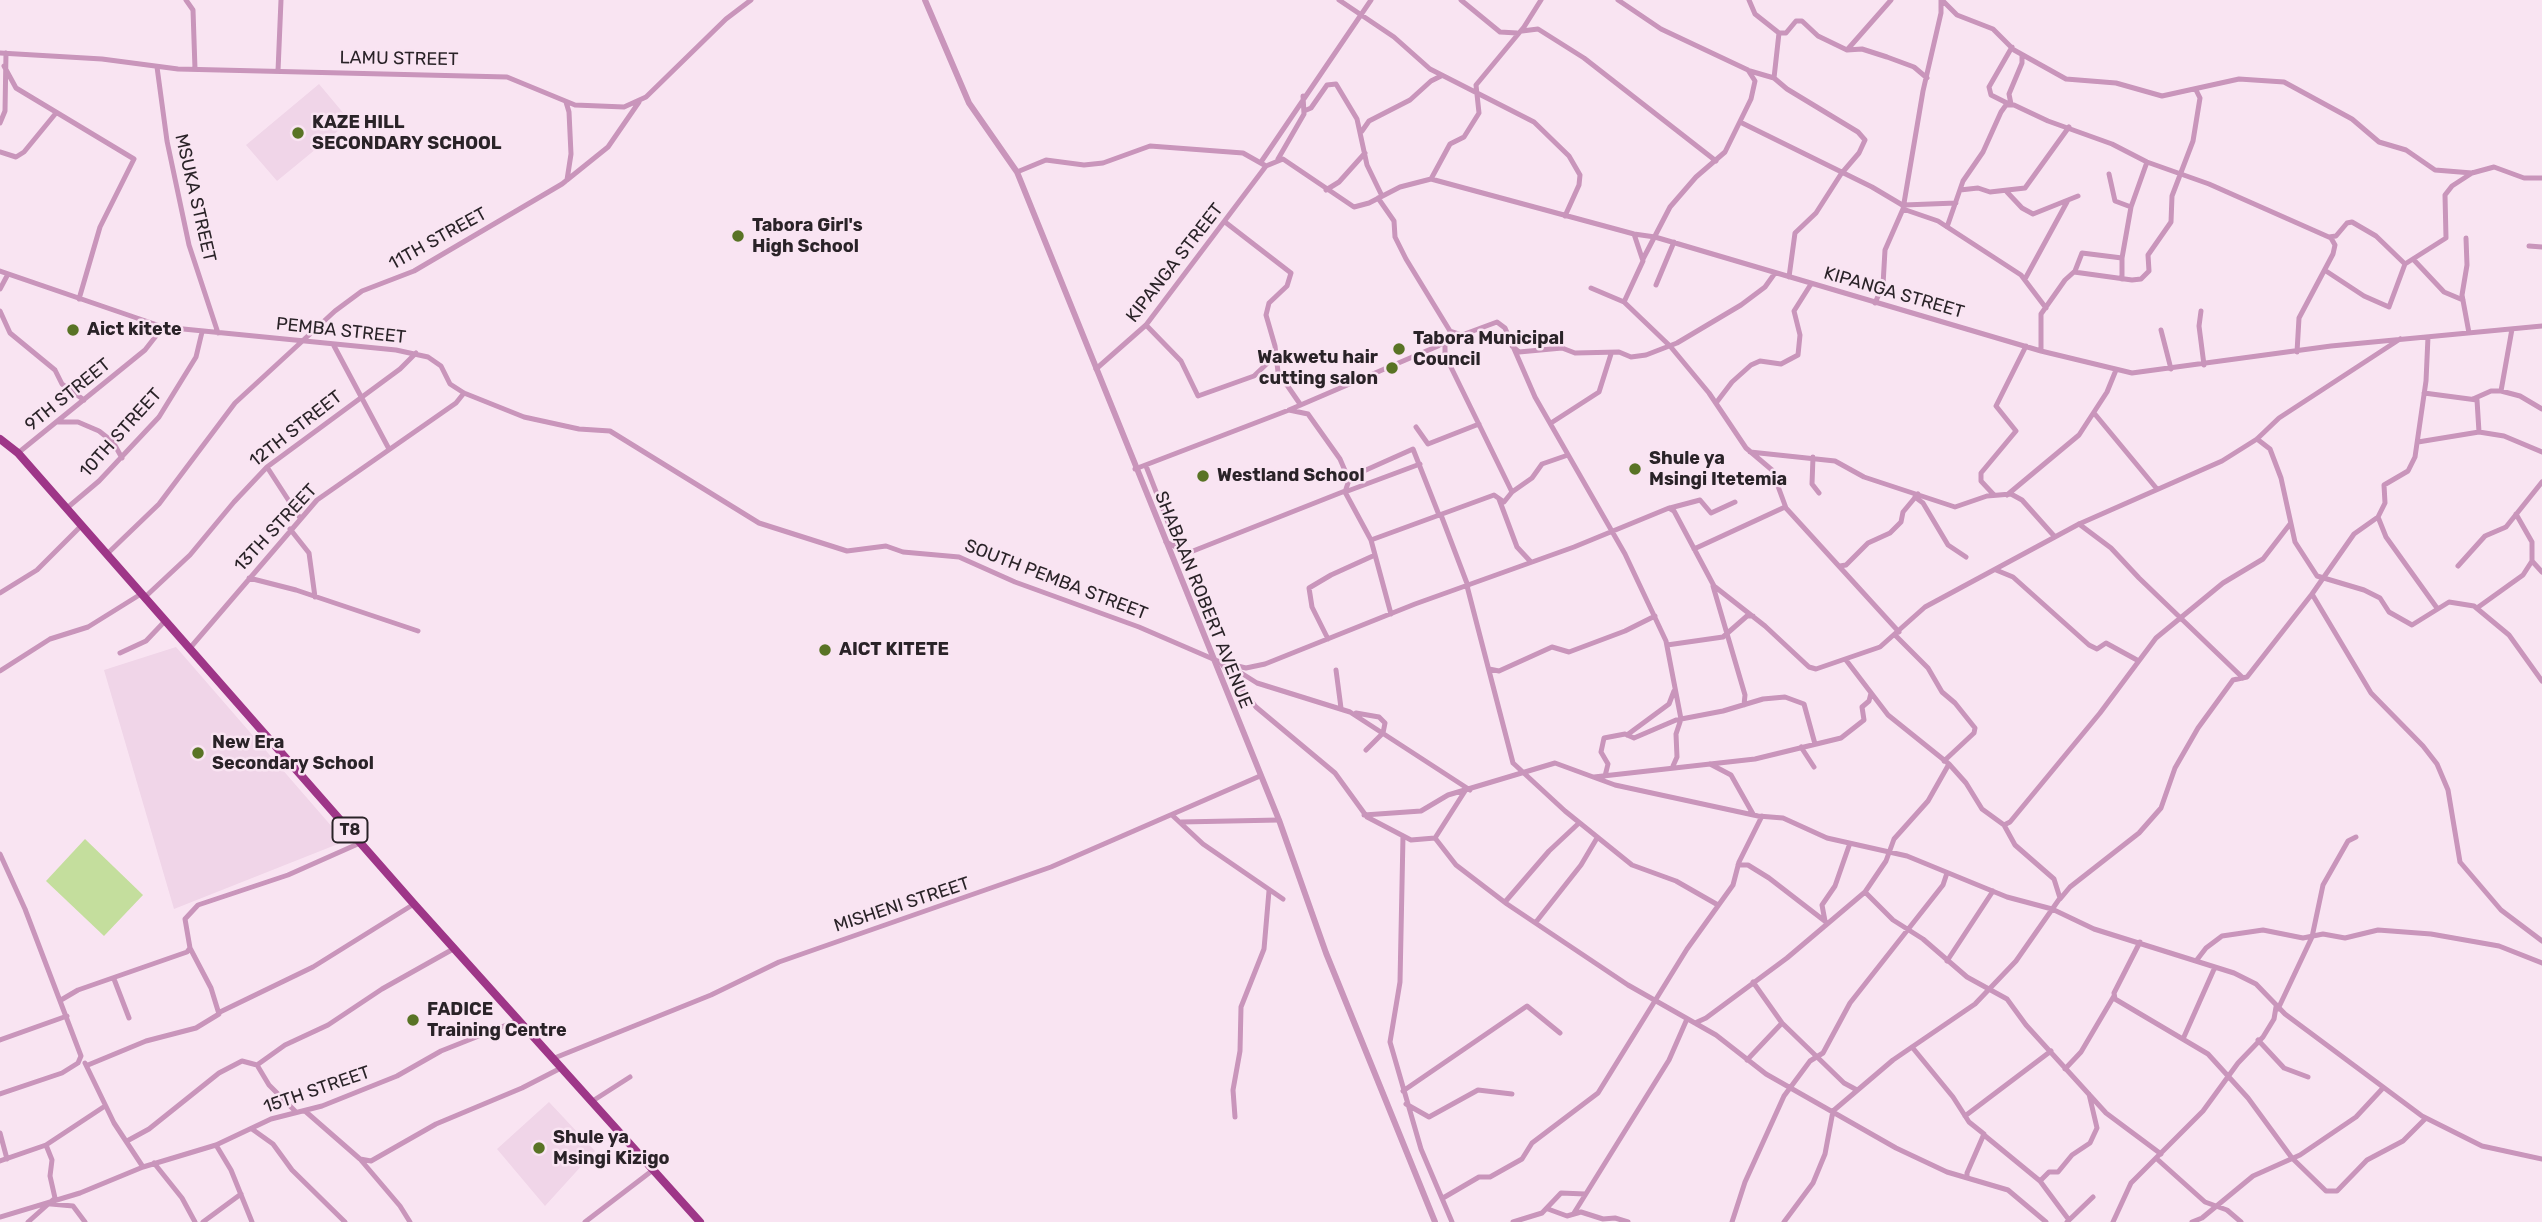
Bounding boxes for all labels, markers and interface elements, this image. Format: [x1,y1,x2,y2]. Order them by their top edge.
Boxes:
street label: LAMU STREET [339,47,459,71]
place label: KAZE HILL SECONDARY SCHOOL [312,112,502,154]
marker: KAZE HILL SECONDARY SCHOOL [290,125,306,141]
street label: MSUKA STREET [170,132,220,264]
street label: KIPANGA STREET [1122,199,1228,327]
street label: 11TH STREET [385,203,491,275]
place label: Tabora Girl's High School [752,215,863,258]
marker: Tabora Girl's High School [730,228,746,244]
street label: KIPANGA STREET [1821,263,1967,323]
street label: PEMBA STREET [275,313,407,349]
place label: Aict kitete [87,319,182,341]
marker: Aict kitete [65,322,81,338]
place label: Tabora Municipal Council [1413,328,1564,370]
marker: Tabora Municipal Council [1391,341,1407,357]
place label: Wakwetu hair cutting salon [1257,347,1378,390]
street label: 9TH STREET [21,354,115,436]
marker: Wakwetu hair cutting salon [1384,360,1400,376]
street label: 10TH STREET [75,384,167,482]
street label: 12TH STREET [245,386,347,472]
place label: Shule ya Msingi Itetemia [1649,448,1787,490]
marker: Shule ya Msingi Itetemia [1627,461,1643,477]
place label: Westland School [1217,465,1365,487]
marker: Westland School [1195,468,1211,484]
street label: 13TH STREET [230,480,322,576]
street label: SHABAAN ROBERT AVENUE [1149,488,1257,712]
street label: SOUTH PEMBA STREET [961,535,1151,625]
place label: AICT KITETE [839,639,949,661]
marker: AICT KITETE [817,642,833,658]
place label: New Era Secondary School [212,732,374,774]
marker: New Era Secondary School [190,745,206,761]
road number: T8 [332,818,368,842]
street label: MISHENI STREET [831,873,973,937]
place label: FADICE Training Centre [427,999,567,1042]
marker: FADICE Training Centre [405,1012,421,1028]
street label: 15TH STREET [261,1062,373,1118]
place label: Shule ya Msingi Kizigo [553,1127,670,1170]
marker: Shule ya Msingi Kizigo [531,1140,547,1156]

